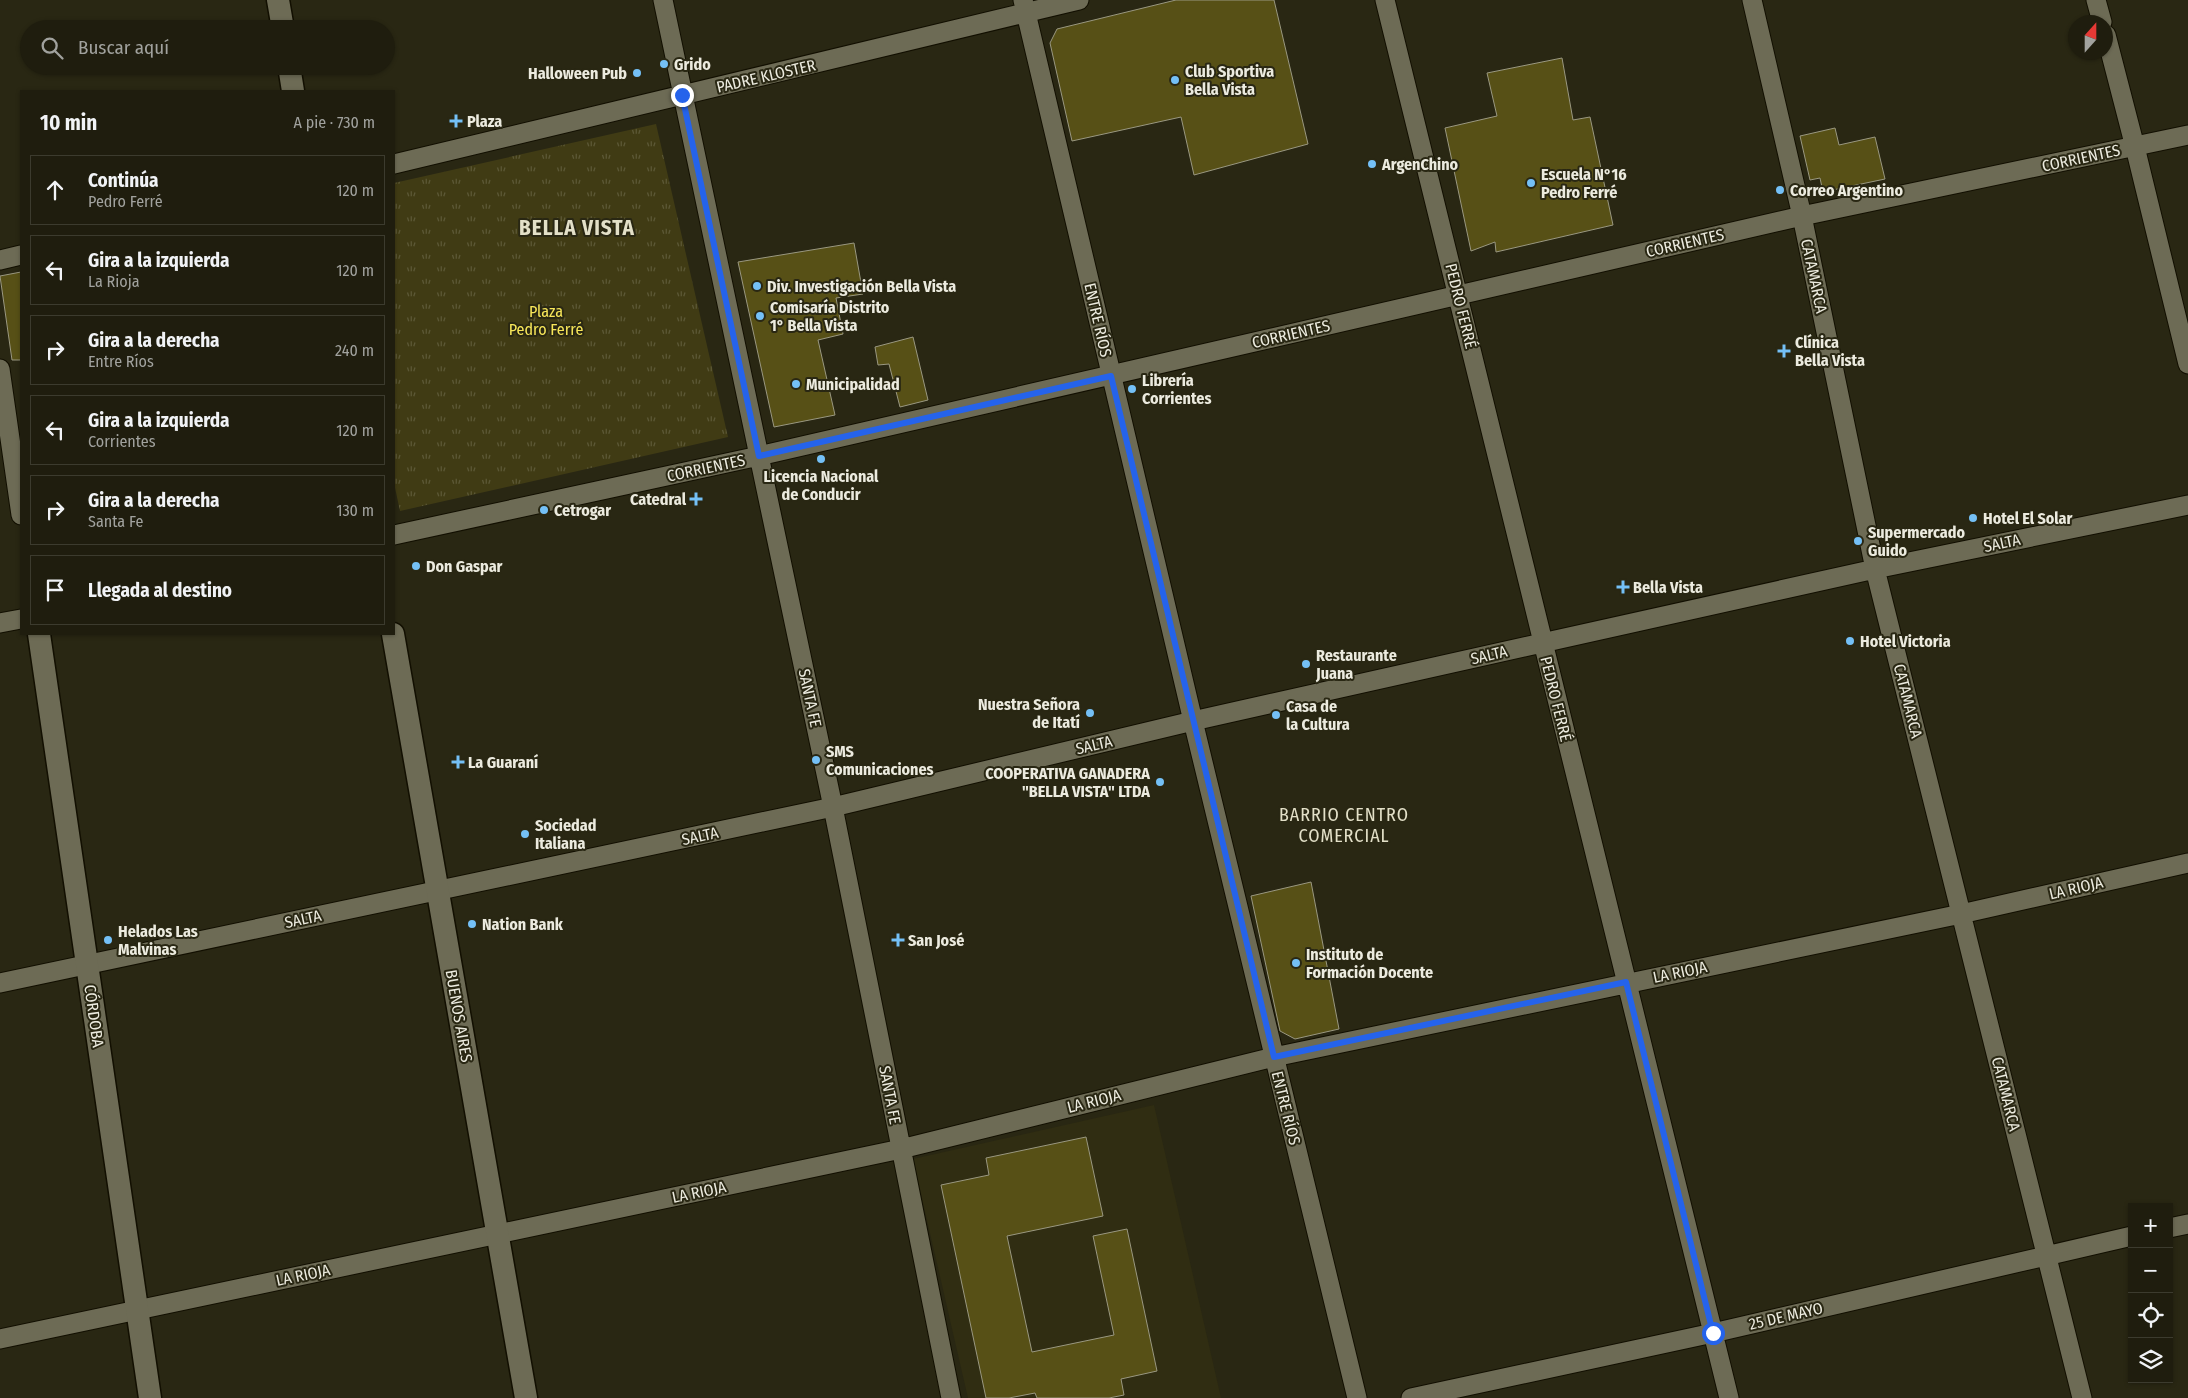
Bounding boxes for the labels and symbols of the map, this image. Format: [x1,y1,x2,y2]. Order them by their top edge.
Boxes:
north arrow [2068,15,2113,60]
place label: Grido [674,55,711,74]
street label: PADRE KLOSTER [715,55,818,97]
marker: Grido [658,58,670,70]
place label: Club Sportiva Bella Vista [1185,62,1274,99]
place label: Halloween Pub [528,64,627,83]
marker: Halloween Pub [631,67,643,79]
marker: Club Sportiva Bella Vista [1169,74,1181,86]
route end [671,84,694,107]
place label: Plaza [467,112,502,131]
marker: Plaza [449,114,463,128]
street label: CORRIENTES [2040,140,2122,176]
place label: ArgenChino [1381,155,1459,174]
marker: ArgenChino [1366,158,1378,170]
place label: Escuela N°16 Pedro Ferré [1541,165,1627,202]
marker: Escuela N°16 Pedro Ferré [1525,177,1537,189]
place label: Correo Argentino [1790,181,1903,200]
marker: Correo Argentino [1774,184,1786,196]
district label: BELLA VISTA [519,215,635,241]
street label: CORRIENTES [1644,225,1726,261]
street label: CATAMARCA [1797,237,1831,316]
street label: PEDRO FERRÉ [1441,261,1481,351]
place label: Div. Investigación Bella Vista [767,277,956,296]
marker: Div. Investigación Bella Vista [751,280,763,292]
street label: ENTRE RÍOS [1080,281,1116,359]
place label: Comisaría Distrito 1° Bella Vista [770,298,890,335]
park label: Plaza Pedro Ferré [509,302,583,339]
marker: Comisaría Distrito 1° Bella Vista [754,310,766,322]
street label: CORRIENTES [1250,316,1332,352]
place label: Clínica Bella Vista [1795,333,1865,370]
marker: Clínica Bella Vista [1777,344,1791,358]
place label: Librería Corrientes [1142,371,1211,408]
place label: Municipalidad [806,375,900,394]
marker: Municipalidad [790,378,802,390]
marker: Librería Corrientes [1126,383,1138,395]
street label: CORRIENTES [665,450,747,486]
marker: Licencia Nacional de Conducir [815,453,827,465]
place label: Licencia Nacional de Conducir [764,467,879,504]
place label: Catedral [630,490,687,509]
marker: Catedral [690,493,702,505]
place label: Cetrogar [554,501,611,520]
marker: Cetrogar [538,504,550,516]
place label: Hotel El Solar [1983,509,2073,528]
marker: Hotel El Solar [1967,512,1979,524]
place label: Supermercado Guido [1868,523,1965,560]
street label: SALTA [1982,530,2023,556]
marker: Supermercado Guido [1852,535,1864,547]
place label: Don Gaspar [426,557,503,576]
marker: Don Gaspar [410,560,422,572]
place label: Bella Vista [1633,578,1703,597]
marker: Bella Vista [1617,581,1629,593]
place label: Hotel Victoria [1860,632,1951,651]
marker: Hotel Victoria [1844,635,1856,647]
street label: SALTA [1469,641,1510,668]
place label: Restaurante Juana [1315,646,1397,683]
street label: PEDRO FERRÉ [1536,654,1576,744]
marker: Restaurante Juana [1300,658,1312,670]
street label: CATAMARCA [1890,662,1927,741]
street label: SANTA FE [795,667,825,729]
place label: Nuestra Señora de Itatí [978,695,1081,732]
place label: Casa de la Cultura [1286,697,1350,734]
marker: Nuestra Señora de Itatí [1084,707,1096,719]
marker: Casa de la Cultura [1270,709,1282,721]
street label: SALTA [1074,731,1115,758]
place label: SMS Comunicaciones [826,742,934,779]
place label: La Guaraní [468,753,539,772]
marker: SMS Comunicaciones [810,754,822,766]
marker: La Guaraní [452,756,464,768]
place label: COOPERATIVA GANADERA "BELLA VISTA" LTDA [985,764,1150,801]
marker: COOPERATIVA GANADERA "BELLA VISTA" LTDA [1154,776,1166,788]
district label: BARRIO CENTRO COMERCIAL [1279,804,1409,847]
place label: Sociedad Italiana [535,816,596,853]
street label: SALTA [680,823,721,849]
marker: Sociedad Italiana [519,828,531,840]
street label: LA RIOJA [2047,872,2105,903]
street label: SALTA [283,906,324,932]
place label: Nation Bank [482,915,564,934]
marker: Nation Bank [466,918,478,930]
place label: Helados Las Malvinas [118,922,198,959]
place label: San José [908,931,964,950]
marker: Helados Las Malvinas [102,934,114,946]
marker: San José [892,934,904,946]
place label: Instituto de Formación Docente [1306,945,1433,982]
marker: Instituto de Formación Docente [1290,957,1302,969]
street label: LA RIOJA [1651,957,1709,987]
street label: BUENOS AIRES [442,968,477,1064]
street label: CÓRDOBA [80,983,108,1049]
street label: CATAMARCA [1988,1055,2025,1134]
street label: SANTA FE [875,1064,905,1126]
street label: ENTRE RÍOS [1268,1069,1304,1147]
street label: LA RIOJA [1065,1085,1123,1117]
street label: LA RIOJA [670,1177,728,1207]
street label: LA RIOJA [274,1260,332,1290]
street label: 25 DE MAYO [1747,1298,1825,1334]
route start [1702,1322,1725,1345]

